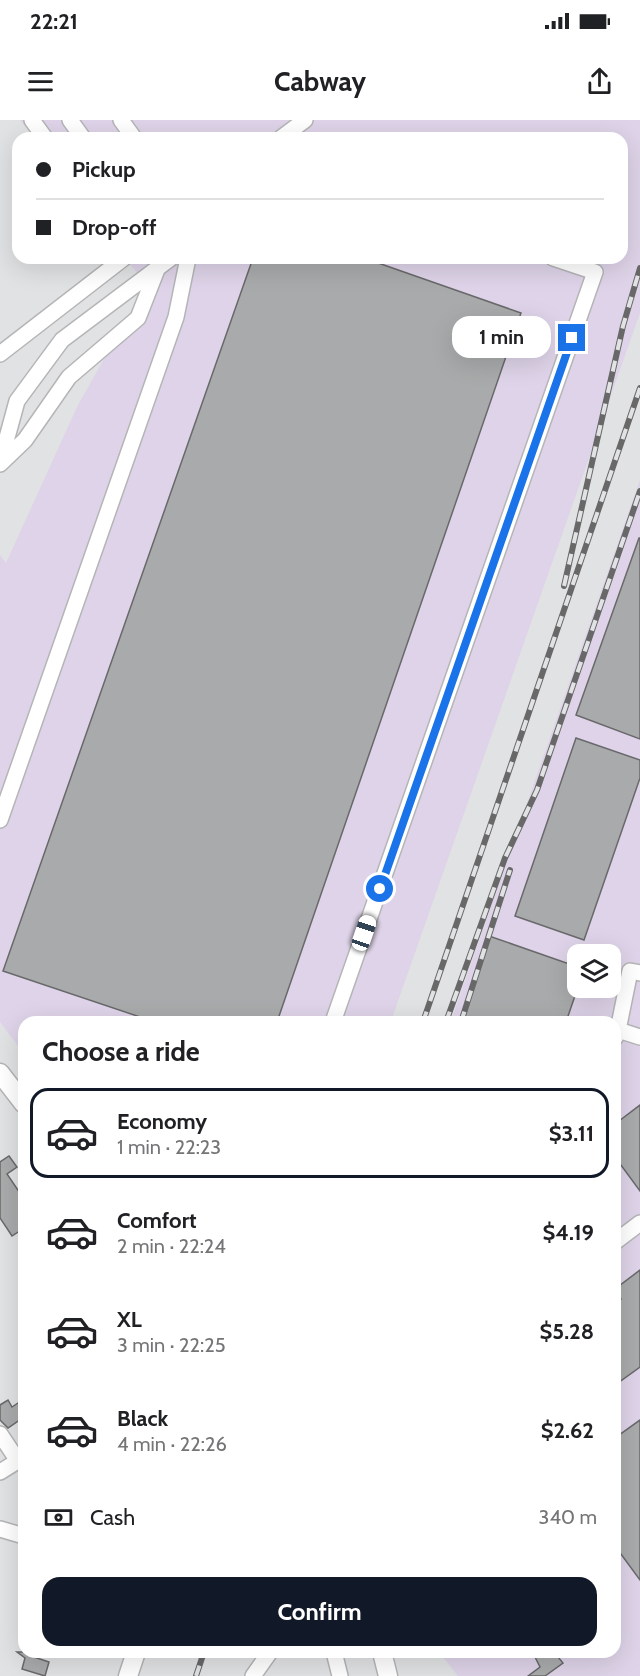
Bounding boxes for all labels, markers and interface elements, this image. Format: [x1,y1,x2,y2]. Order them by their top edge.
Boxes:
text: 22:21 [30,8,78,35]
icon: menu [24,65,57,98]
text: Cabway [274,65,366,98]
icon: share [583,65,616,98]
text: Pickup [72,156,136,183]
text: Drop-off [72,214,156,241]
callout: 1 min [452,317,551,359]
route end [558,324,585,351]
text: 1 min [479,325,524,349]
route start [366,875,393,902]
car [350,913,378,953]
map controls [567,944,621,998]
button: layers [567,944,621,998]
text: Choose a ride [42,1035,200,1068]
icon: car [45,1106,99,1160]
text: Economy [117,1108,207,1135]
text: $3.11 [549,1120,594,1147]
text: 1 min · 22:23 [117,1135,221,1159]
icon: car [45,1205,99,1259]
text: Comfort [117,1207,196,1234]
text: $4.19 [543,1219,594,1246]
text: 2 min · 22:24 [117,1234,226,1258]
icon: car [45,1304,99,1358]
text: XL [117,1306,142,1333]
text: $5.28 [540,1318,594,1345]
text: 3 min · 22:25 [117,1333,225,1357]
icon: car [45,1403,99,1457]
text: Black [117,1405,168,1432]
text: $2.62 [541,1417,594,1444]
text: 4 min · 22:26 [117,1432,227,1456]
icon: cash [42,1501,75,1534]
text: Cash [90,1504,135,1531]
text: 340 m [539,1505,597,1529]
button: Confirm [42,1577,597,1646]

